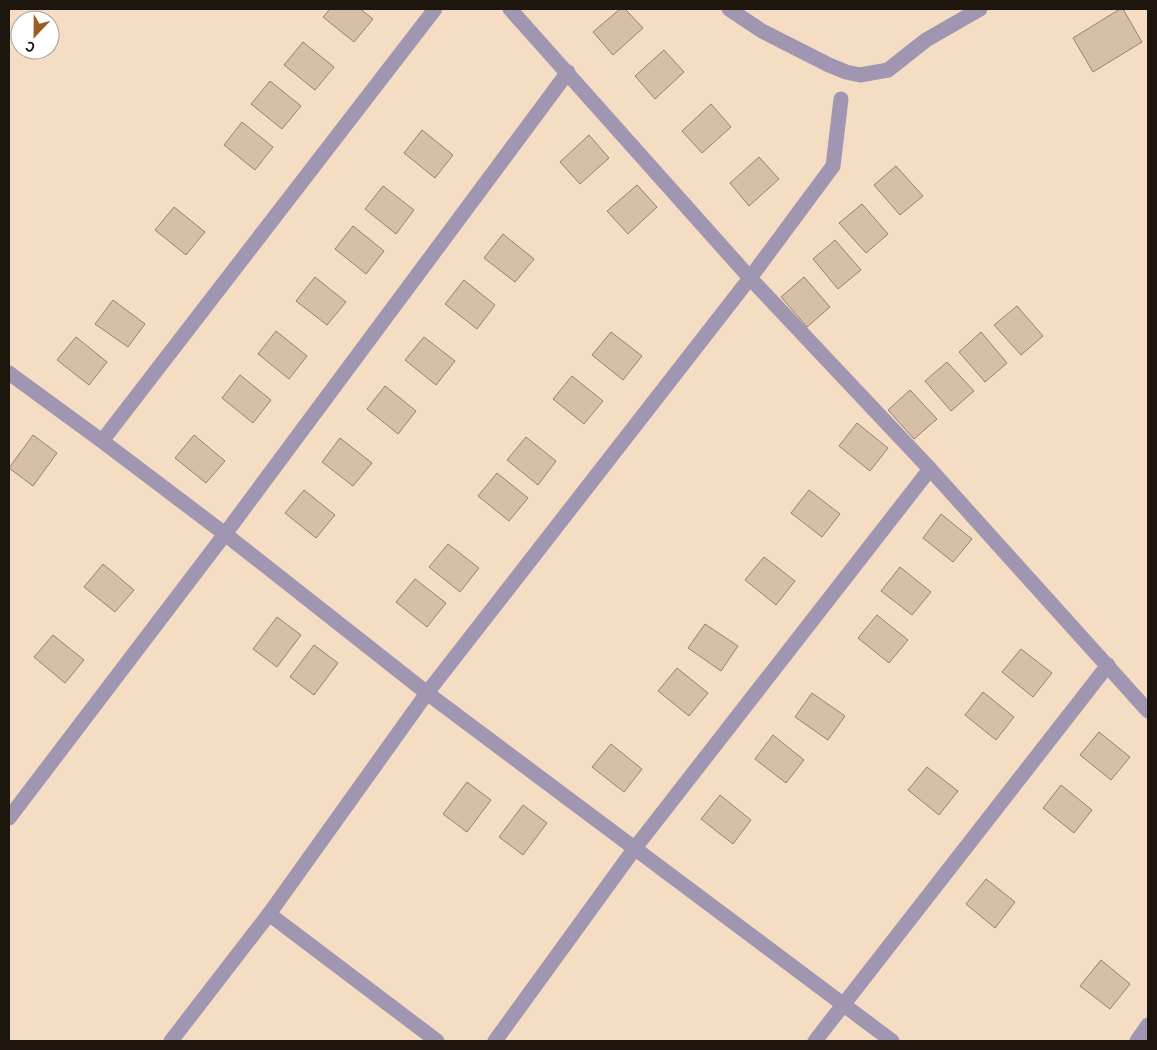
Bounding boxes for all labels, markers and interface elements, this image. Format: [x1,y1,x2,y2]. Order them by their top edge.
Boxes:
north arrow [10,10,60,60]
text: С [23,36,38,55]

